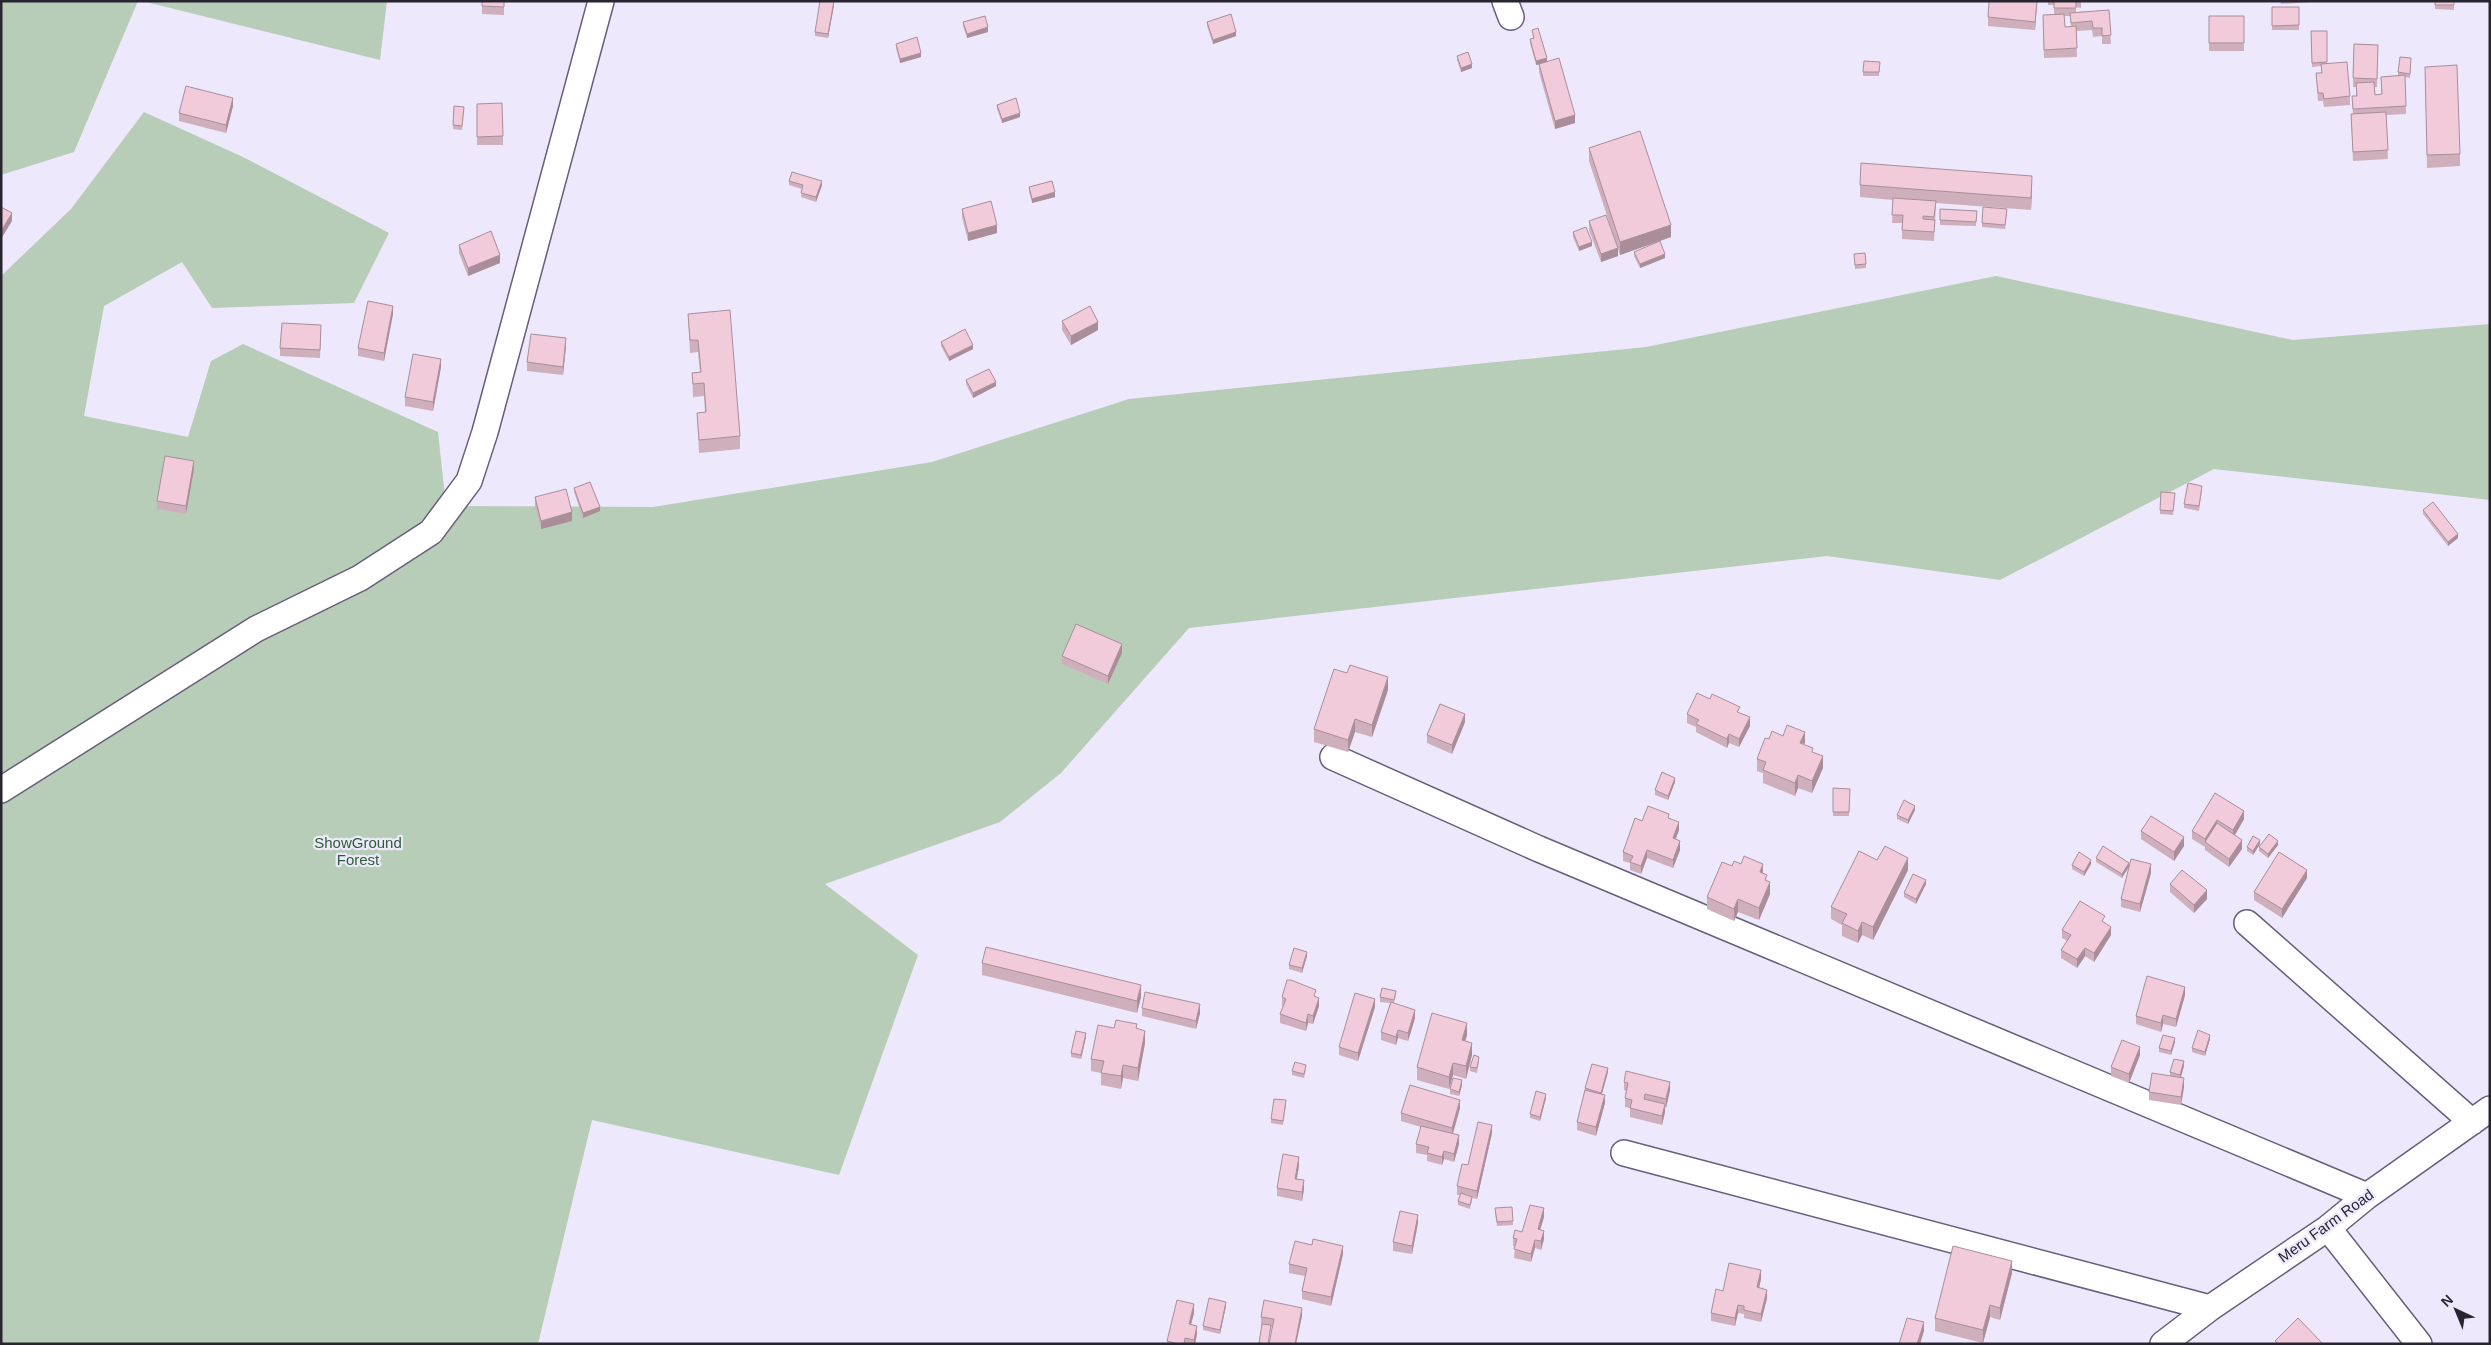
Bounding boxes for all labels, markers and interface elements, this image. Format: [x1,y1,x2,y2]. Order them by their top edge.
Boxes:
park label: ShowGround Forest [314,834,402,868]
street label: Meru Farm Road [2275,1185,2377,1266]
north arrow [2431,1285,2481,1335]
text: N [2438,1291,2456,1310]

